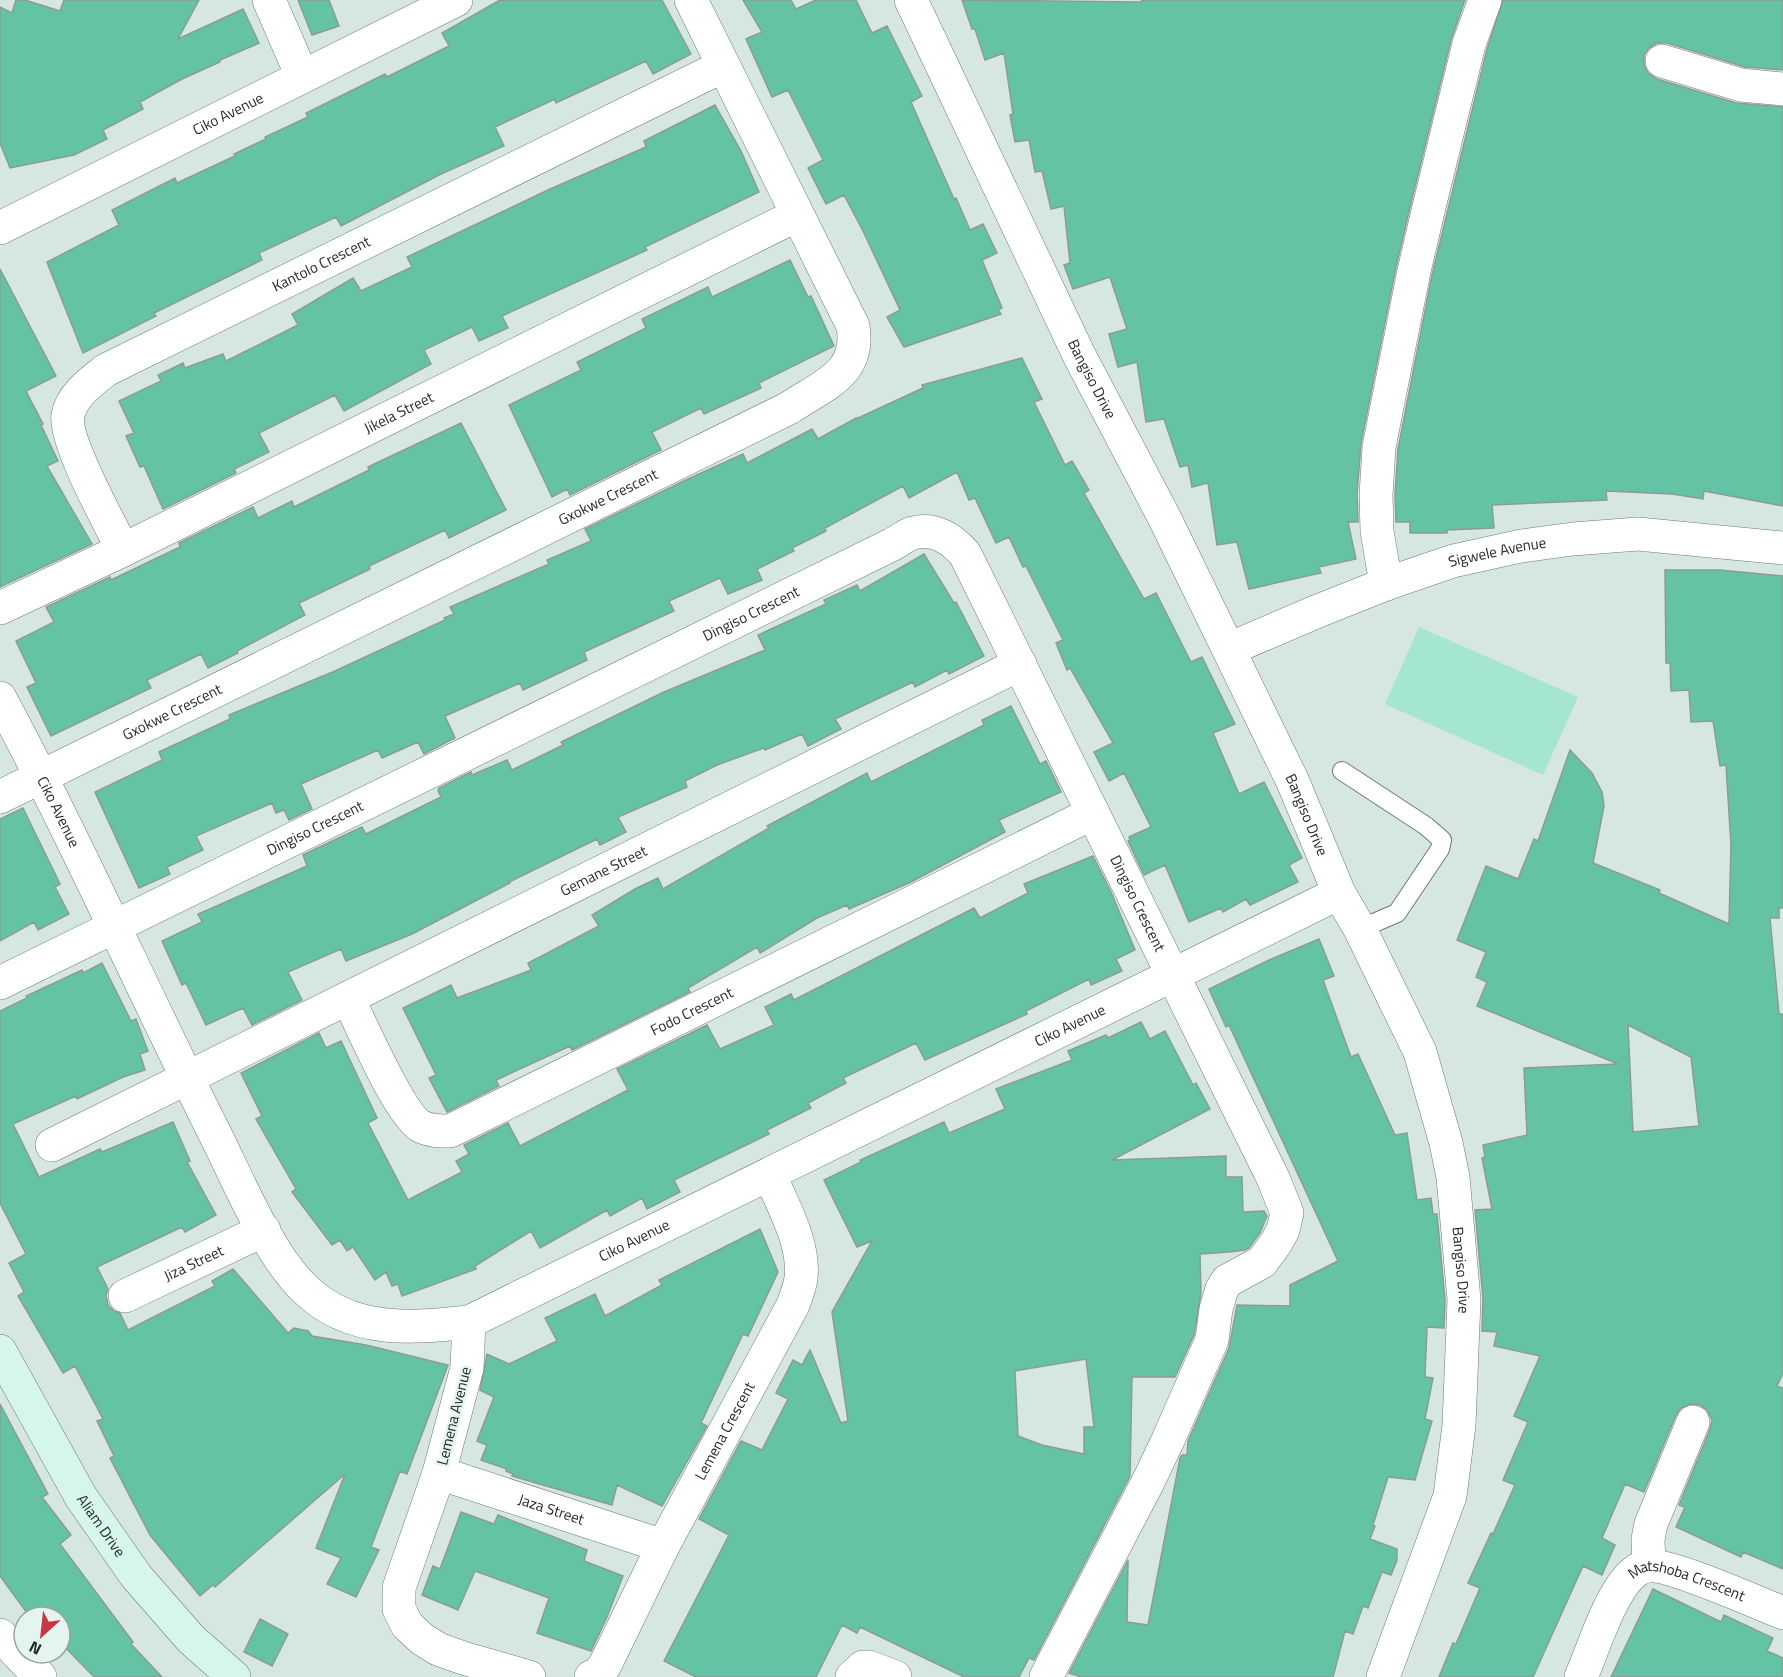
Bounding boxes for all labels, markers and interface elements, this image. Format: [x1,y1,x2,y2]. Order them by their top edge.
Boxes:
street label: Ciko Avenue [188,86,267,141]
street label: Kantolo Crescent [268,229,375,297]
street label: Bangiso Drive [1062,335,1122,423]
street label: Jikela Street [360,385,438,439]
street label: Gxokwe Crescent [554,462,662,531]
street label: Sigwele Avenue [1445,531,1548,573]
street label: Dingiso Crescent [699,579,804,647]
street label: Gxokwe Crescent [118,677,226,746]
street label: Bangiso Drive [1280,770,1334,859]
street label: Ciko Avenue [32,772,86,851]
street label: Dingiso Crescent [262,794,368,861]
street label: Gemane Street [556,839,652,902]
street label: Dingiso Crescent [1104,851,1172,956]
street label: Fodo Crescent [646,980,737,1041]
street label: Ciko Avenue [1030,998,1109,1052]
street label: Ciko Avenue [594,1213,673,1267]
street label: Bangiso Drive [1447,1226,1476,1314]
street label: Jiza Street [160,1239,228,1287]
street label: Lemena Avenue [430,1364,477,1467]
street label: Lemena Crescent [689,1377,761,1484]
street label: Jaza Street [515,1488,588,1531]
street label: Aliam Drive [71,1489,131,1562]
street label: Matshoba Crescent [1623,1554,1749,1607]
north arrow [12,1605,72,1665]
text: N [25,1635,46,1662]

